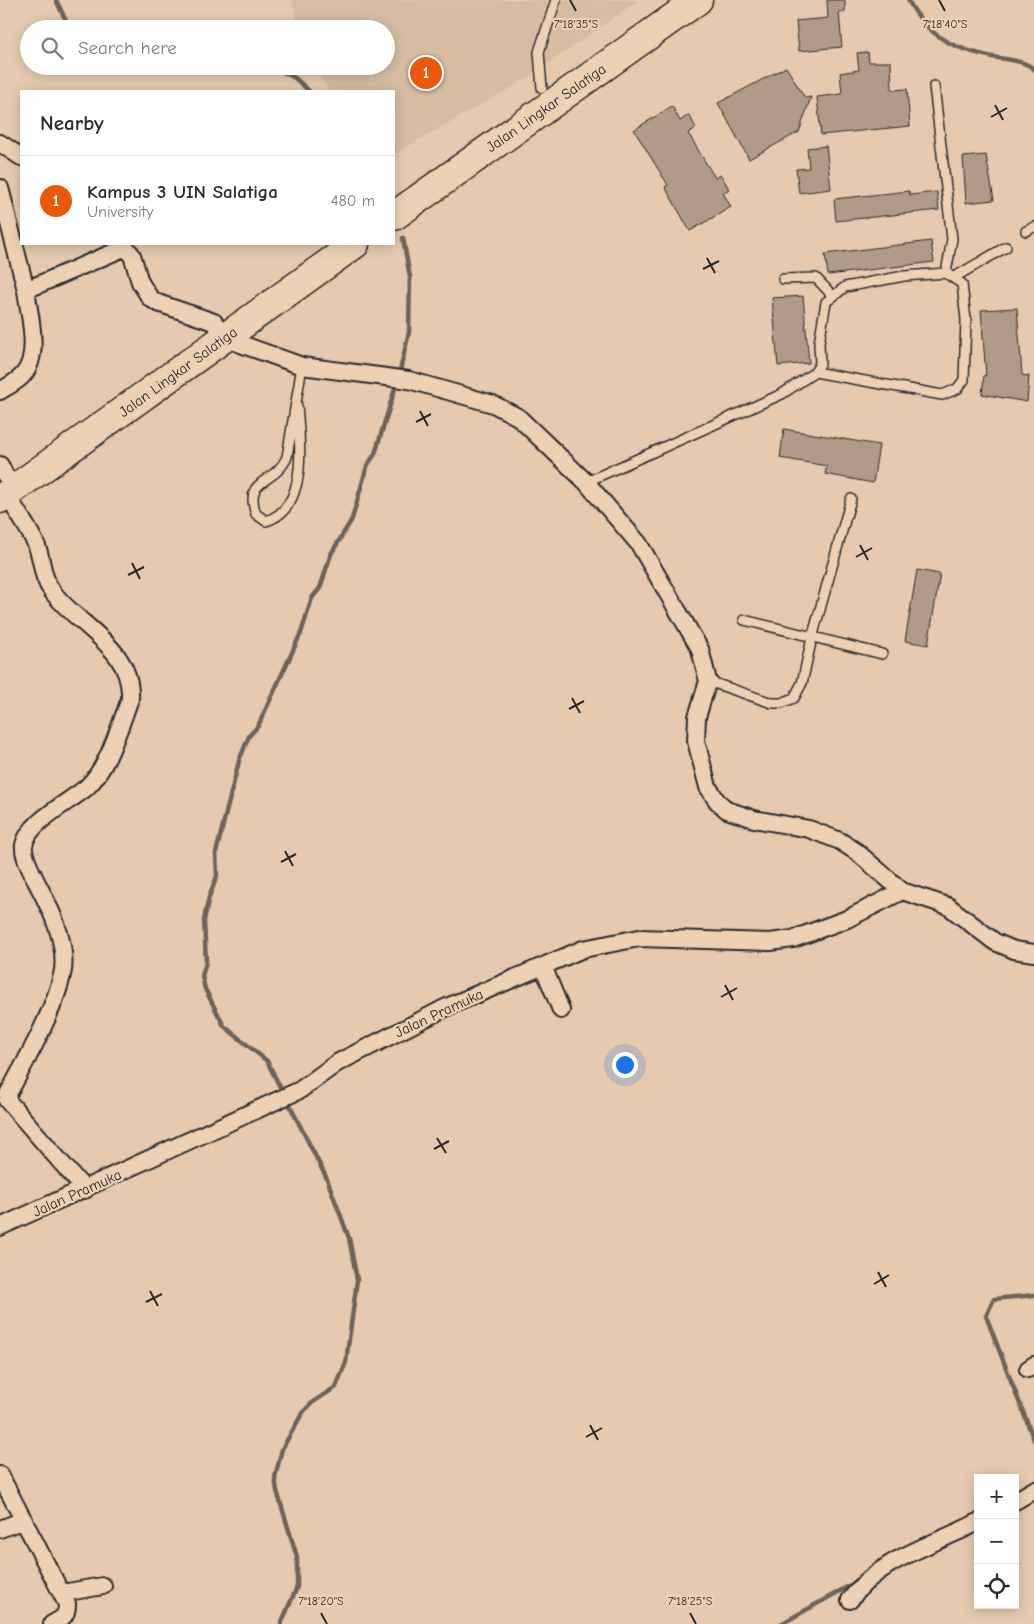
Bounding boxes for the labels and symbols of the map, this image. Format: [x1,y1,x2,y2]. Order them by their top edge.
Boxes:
text: 7°18'35"S [554,17,599,31]
text: 7°18'40"S [923,17,968,31]
pin: 1 [410,54,442,92]
street label: Jalan Lingkar Salatiga [483,60,609,156]
street label: Jalan Lingkar Salatiga [115,323,241,421]
street label: Jalan Pramuka [392,985,486,1041]
your location [612,1052,638,1078]
street label: Jalan Pramuka [30,1165,124,1221]
text: 7°18'20"S [298,1594,344,1608]
text: 7°18'25"S [668,1594,713,1608]

